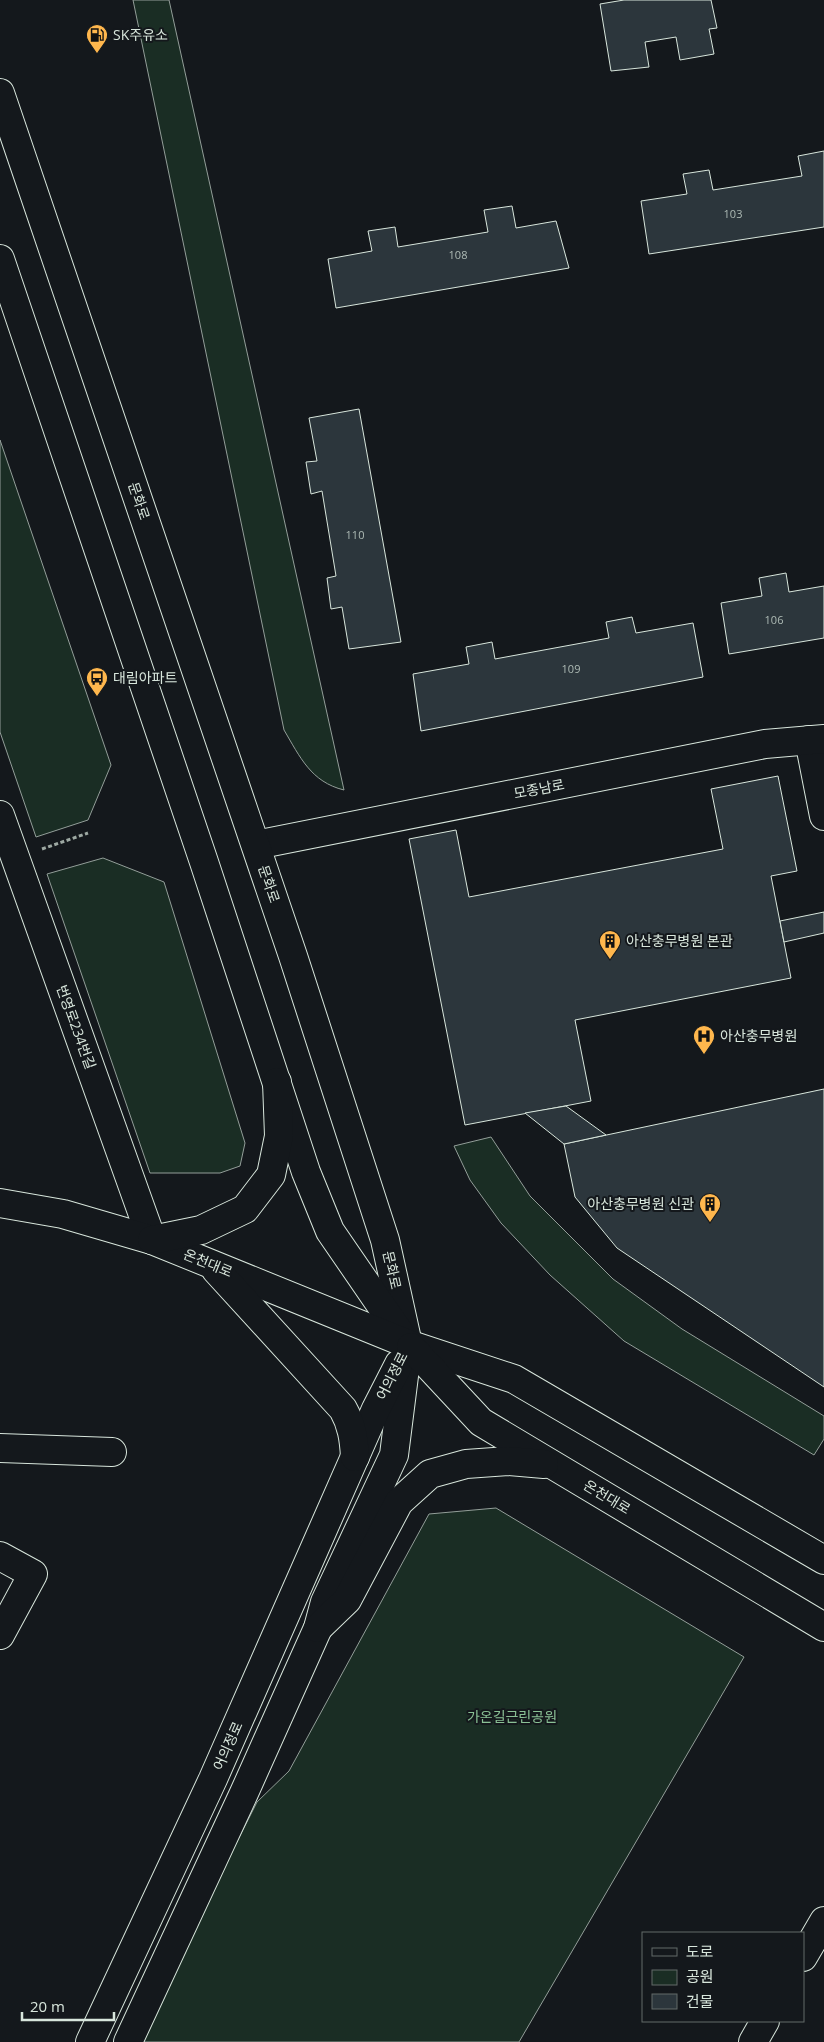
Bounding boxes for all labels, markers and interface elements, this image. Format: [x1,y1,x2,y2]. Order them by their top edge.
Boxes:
fuel station icon: SK주유소 [85,23,109,54]
place label: SK주유소 [113,25,168,44]
house number: 103 [724,206,742,221]
house number: 108 [449,247,467,262]
street label: 문화로 [124,479,155,522]
house number: 110 [346,527,364,542]
house number: 106 [765,612,783,627]
house number: 109 [562,661,580,676]
bus stop icon: 대림아파트 [85,666,109,697]
place label: 대림아파트 [113,668,178,687]
street label: 모종남로 [512,774,566,803]
street label: 문화로 [254,862,285,905]
building icon: 아산충무병원 본관 [598,929,622,960]
place label: 아산충무병원 본관 [626,931,733,950]
street label: 번영로234번길 [52,982,101,1072]
hospital icon: 아산충무병원 [692,1024,716,1055]
place label: 아산충무병원 [720,1026,797,1045]
building icon: 아산충무병원 신관 [698,1192,722,1223]
place label: 아산충무병원 신관 [587,1194,694,1213]
street label: 온천대로 [181,1244,236,1281]
street label: 문화로 [379,1249,406,1291]
street label: 어의정로 [371,1348,412,1403]
street label: 온천대로 [580,1475,634,1518]
park label: 가온길근린공원 [467,1707,557,1726]
street label: 어의정로 [208,1718,247,1773]
legend [642,1932,804,2022]
text: 도로 [686,1941,714,1961]
text: 공원 [686,1966,714,1986]
scale bar [22,1990,115,2022]
text: 건물 [686,1991,714,2011]
text: 20 m [30,1996,65,2016]

